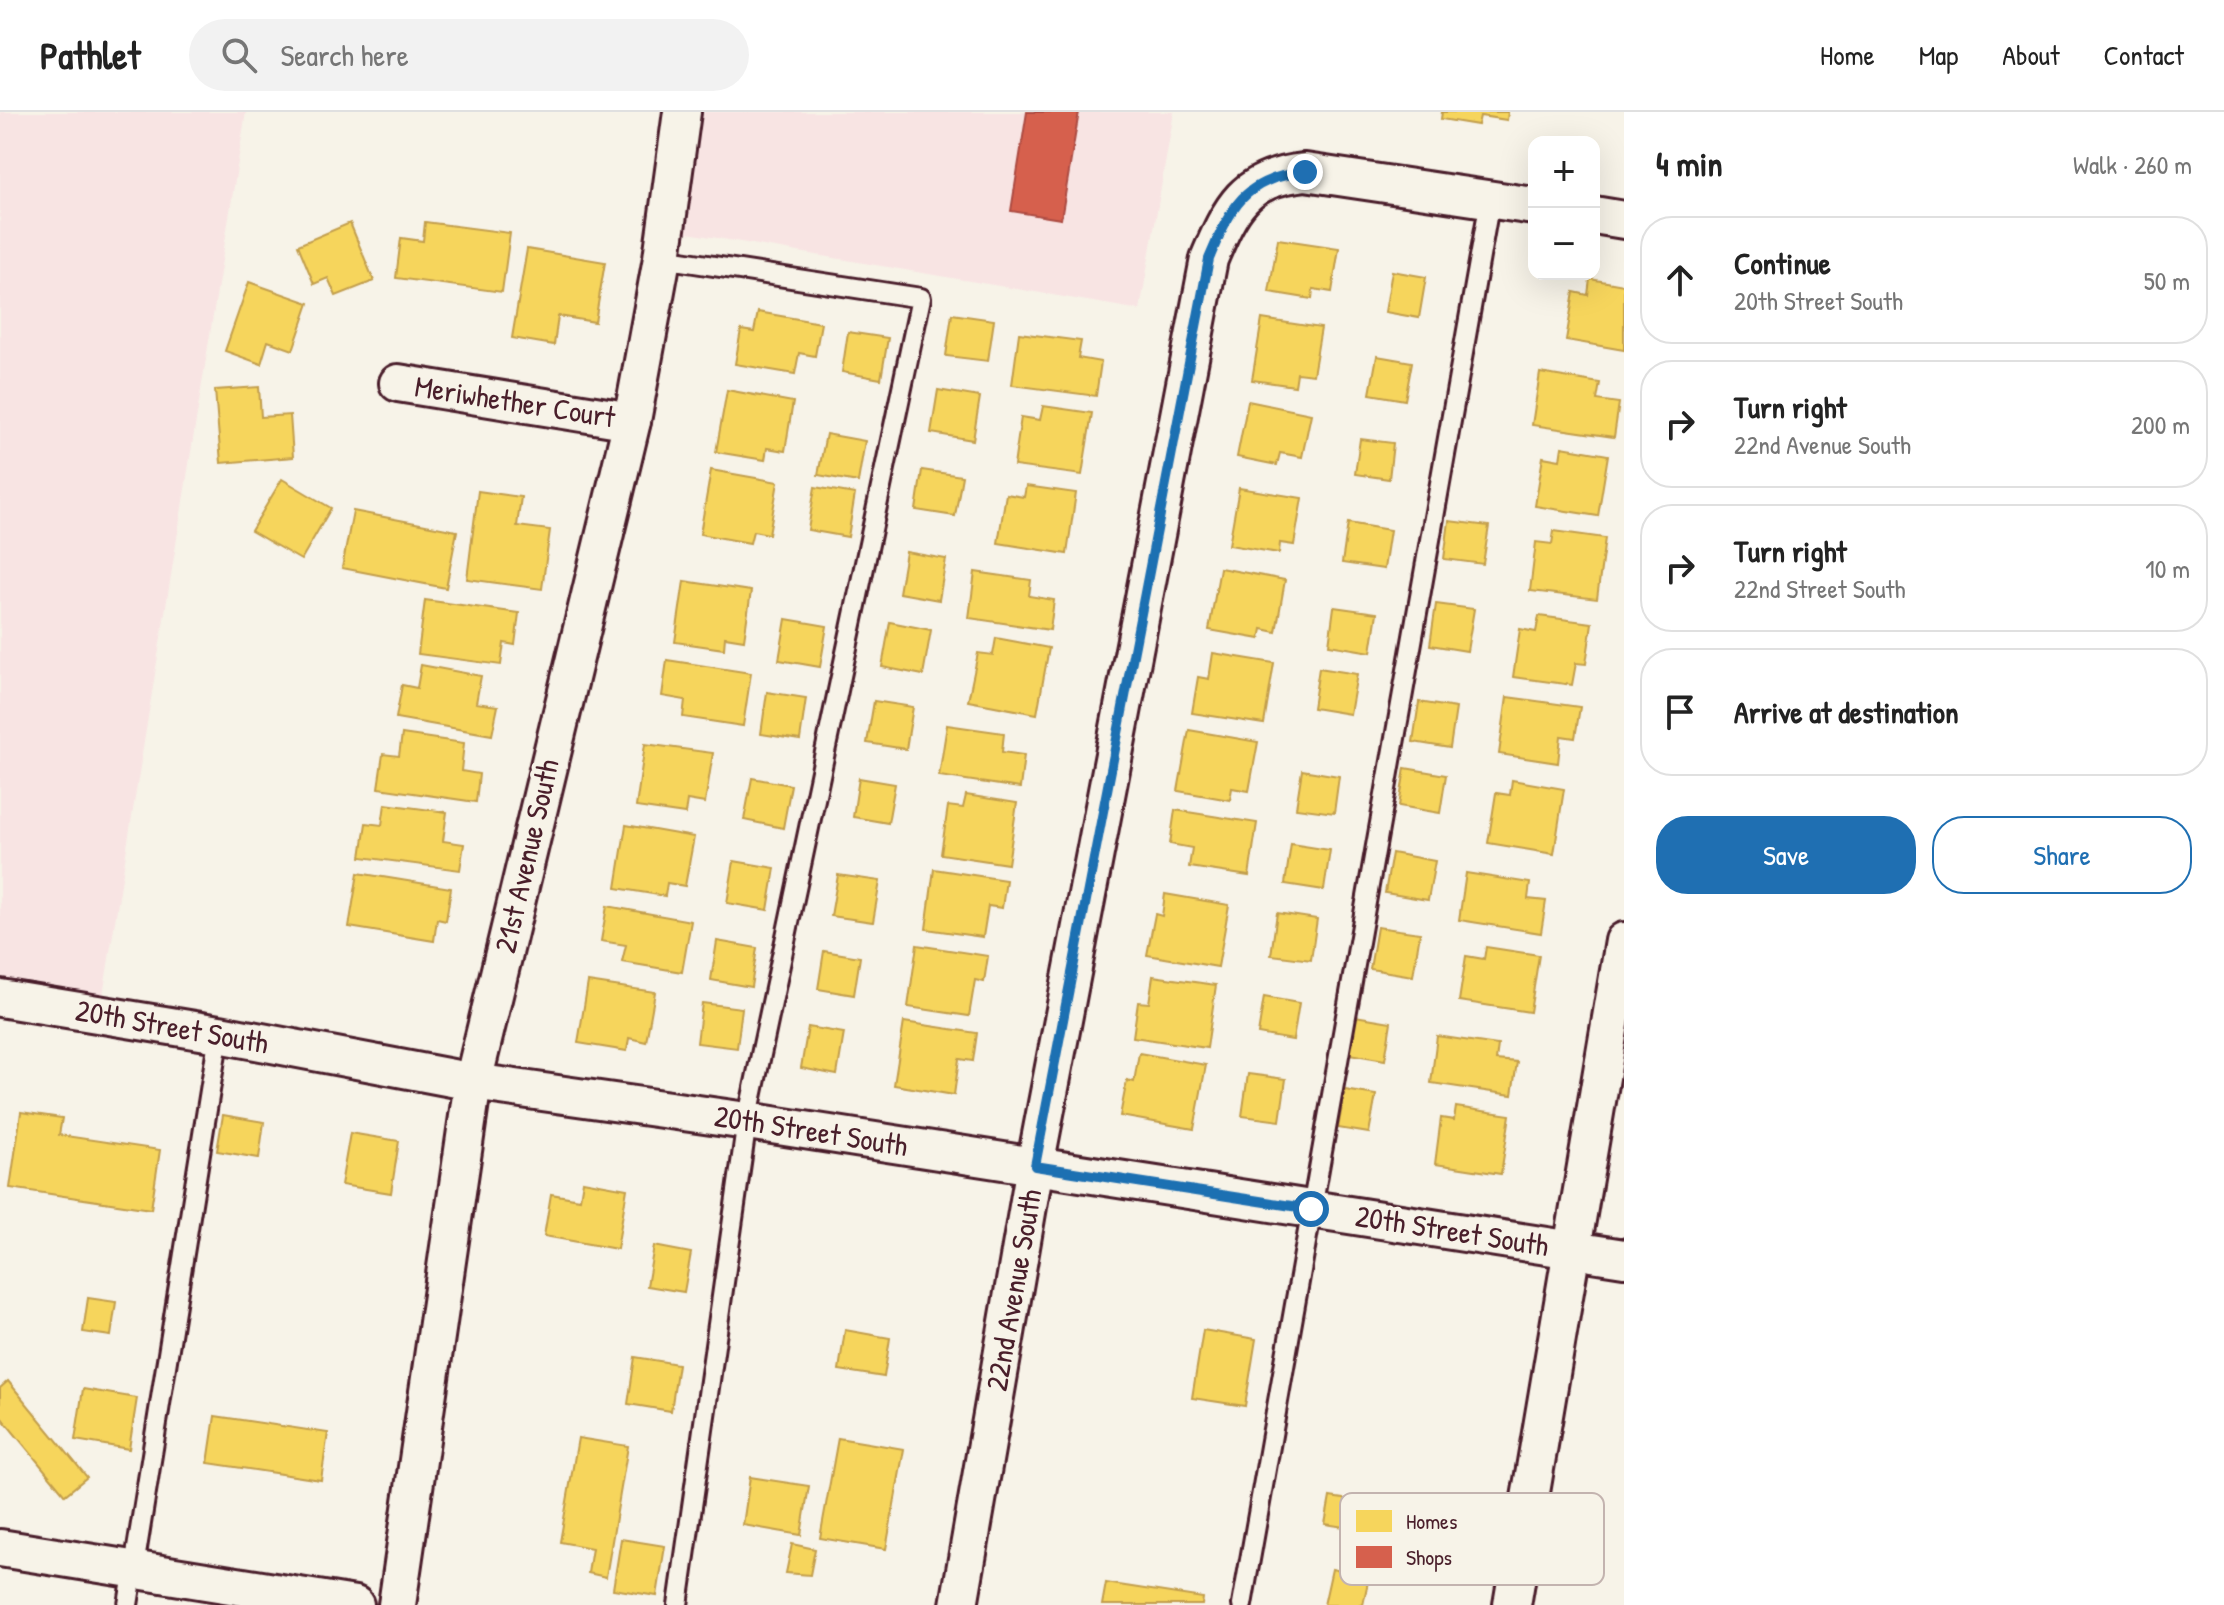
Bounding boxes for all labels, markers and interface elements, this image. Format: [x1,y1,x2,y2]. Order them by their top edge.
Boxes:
search box [189,19,749,91]
text: Pathlet [40,29,141,81]
icon: search [217,33,261,77]
text: Search here [281,35,409,75]
text: Home [1820,36,1875,74]
text: Map [1919,36,1958,74]
text: About [2002,36,2060,74]
text: Contact [2104,36,2184,74]
map controls [1528,136,1600,280]
button: + [1528,136,1600,208]
text: 4 min [1656,141,1723,187]
text: Walk · 260 m [2073,147,2192,182]
route end [1287,154,1323,190]
button: − [1528,208,1600,280]
text: Continue [1734,243,1831,283]
icon: ahead [1658,258,1702,302]
text: 50 m [2144,263,2190,298]
text: 20th Street South [1734,283,1903,318]
street label: Meriwhether Court [412,365,619,437]
text: Turn right [1734,387,1847,427]
icon: right [1658,402,1702,446]
text: 200 m [2131,407,2190,442]
text: 22nd Avenue South [1734,427,1911,462]
text: Turn right [1734,531,1847,571]
icon: right [1658,546,1702,590]
text: 10 m [2145,551,2190,586]
text: 22nd Street South [1734,571,1905,606]
icon: arrive [1658,690,1702,734]
text: Arrive at destination [1734,692,1959,732]
street label: 21st Avenue South [484,755,568,956]
button: Save [1656,816,1916,894]
button: Share [1932,816,2192,894]
street label: 20th Street South [73,989,272,1063]
street label: 20th Street South [712,1095,910,1165]
street label: 22nd Avenue South [976,1186,1050,1394]
route start [1293,1191,1329,1227]
street label: 20th Street South [1353,1195,1551,1265]
legend [1340,1493,1604,1585]
text: Homes [1406,1506,1457,1536]
text: Shops [1406,1542,1452,1572]

